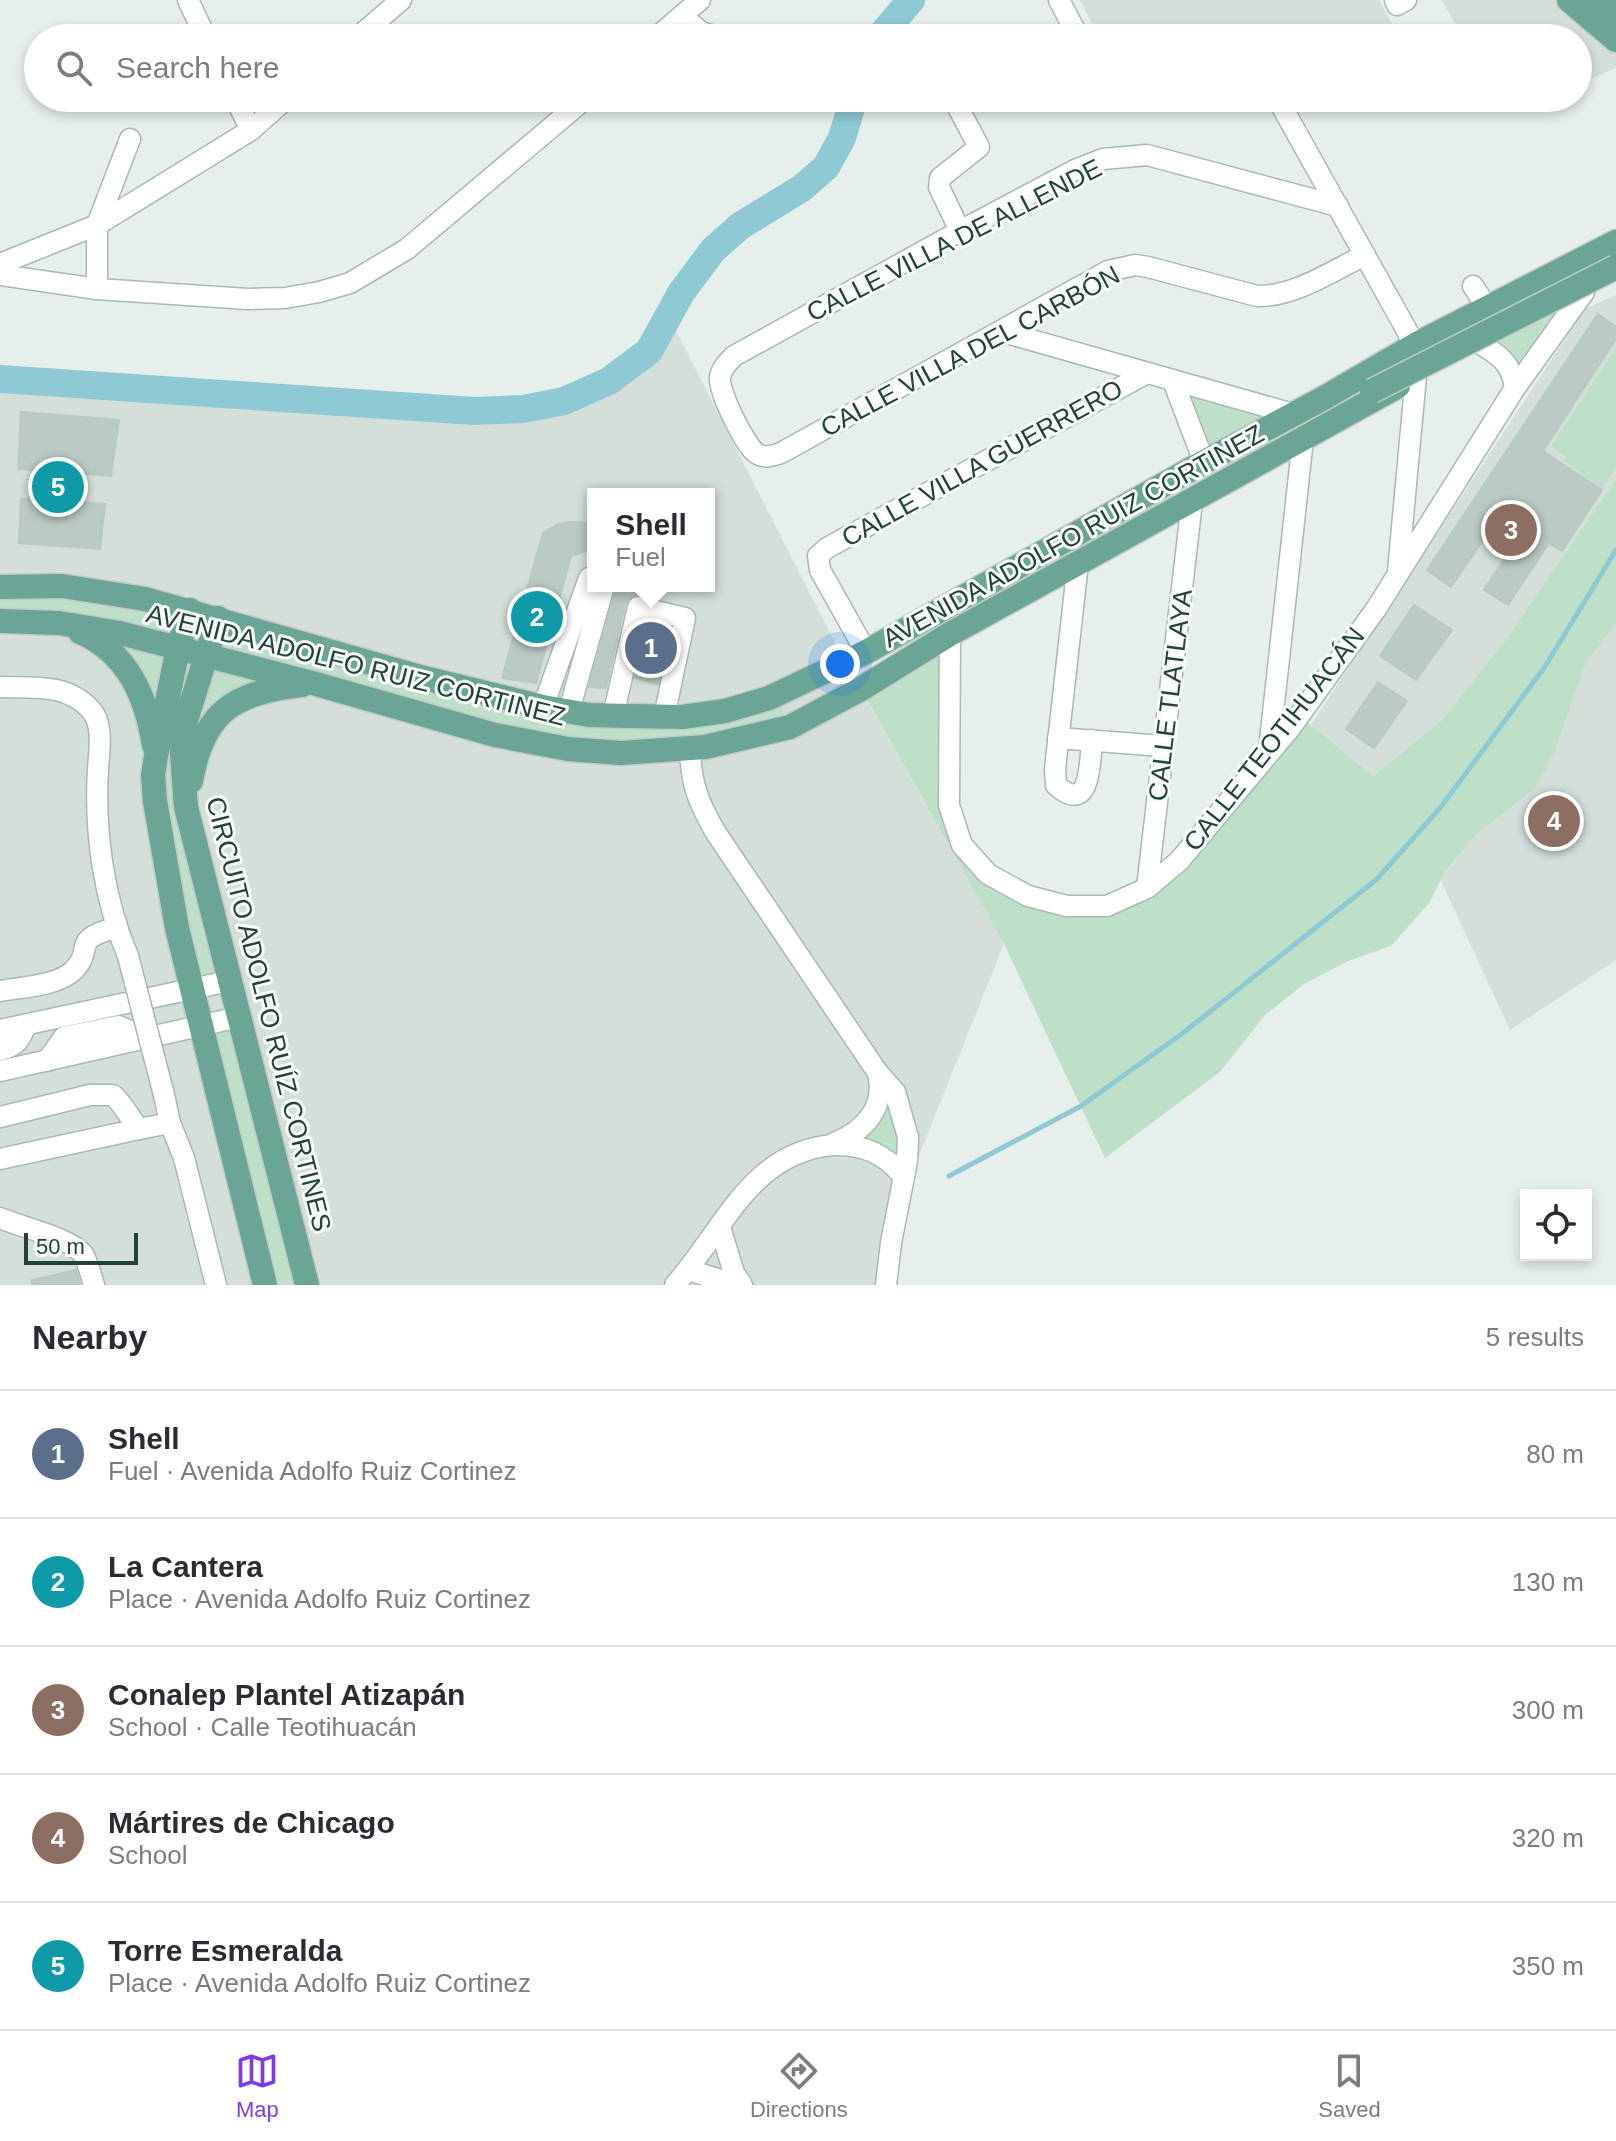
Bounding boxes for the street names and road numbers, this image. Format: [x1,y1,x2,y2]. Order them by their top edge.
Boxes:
street label: CALLE VILLA DE ALLENDE [802,152,1106,328]
street label: CALLE VILLA DEL CARBÓN [815,259,1125,443]
street label: CALLE VILLA GUERRERO [836,373,1128,553]
street label: AVENIDA ADOLFO RUIZ CORTINEZ [877,418,1269,654]
street label: CALLE TLATLAYA [1142,587,1198,803]
street label: AVENIDA ADOLFO RUIZ CORTINEZ [143,598,569,732]
street label: CALLE TEOTIHUACÁN [1177,621,1371,857]
street label: CIRCUITO ADOLFO RUÍZ CORTINES [200,794,338,1234]

